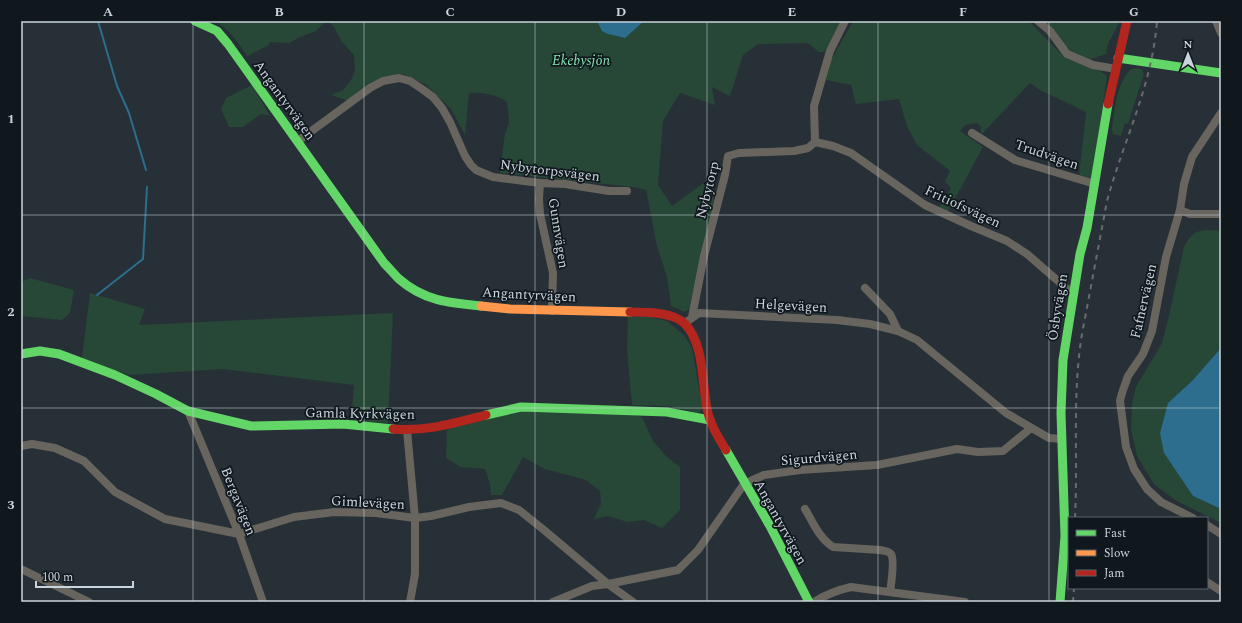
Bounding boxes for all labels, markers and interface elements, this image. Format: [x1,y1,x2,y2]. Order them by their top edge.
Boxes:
text: A [103,2,113,22]
text: B [274,2,284,22]
text: C [445,2,455,22]
text: D [616,2,626,22]
text: E [788,2,797,22]
text: F [959,2,967,22]
text: G [1129,2,1139,22]
north arrow [1168,34,1208,74]
text: N [1184,36,1193,53]
park label: Ekebysjön [552,50,611,71]
street label: Angantyrvägen [248,56,321,145]
text: 1 [7,109,15,129]
street label: Trudvägen [1012,134,1082,175]
street label: Nybytorpsvägen [499,154,601,187]
street label: Nybytorp [690,159,725,221]
street label: Fritiofsvägen [921,180,1004,233]
street label: Gunnvägen [543,197,574,270]
street label: Fafnervägen [1125,262,1162,341]
street label: Ösbyvägen [1042,272,1073,342]
street label: Angantyrvägen [481,282,577,307]
street label: Helgevägen [754,293,828,318]
text: 2 [7,302,15,322]
street label: Gamla Kyrkvägen [305,402,415,425]
street label: Sigurdvägen [780,444,858,471]
street label: Bergavägen [215,464,262,538]
street label: Angantyrvägen [749,476,813,569]
street label: Gimlevägen [330,490,405,515]
text: 3 [7,495,15,515]
legend [1068,517,1208,589]
text: Fast [1104,524,1126,543]
text: Slow [1104,544,1130,563]
scale bar [36,563,133,589]
text: Jam [1104,564,1125,583]
text: 100 m [42,568,73,587]

